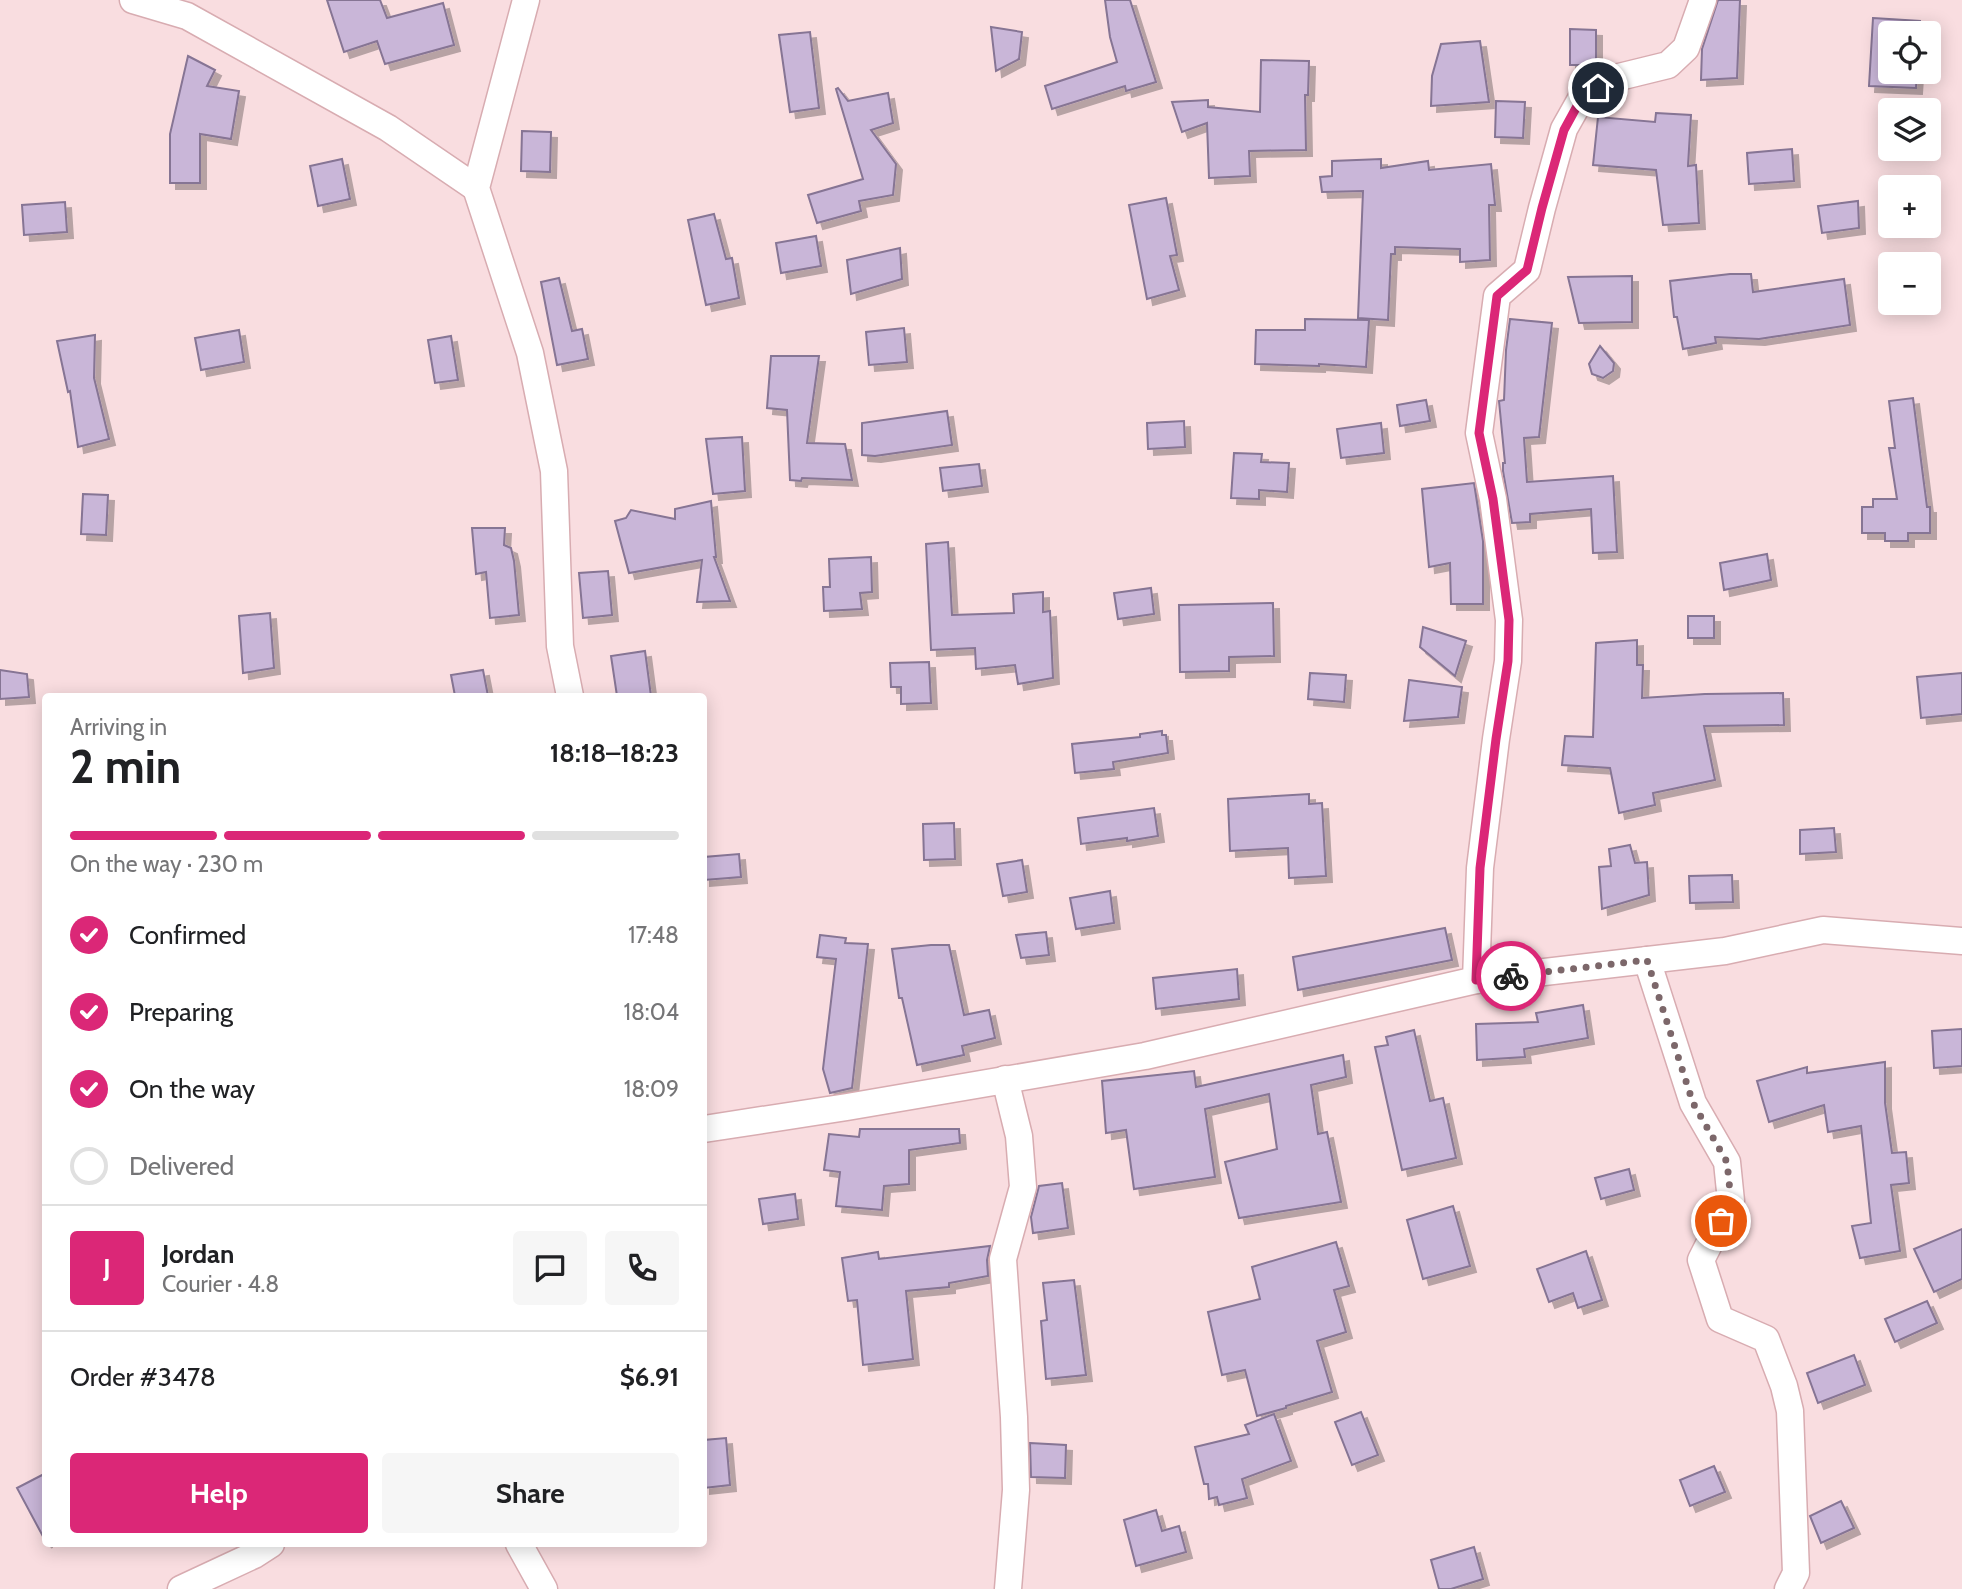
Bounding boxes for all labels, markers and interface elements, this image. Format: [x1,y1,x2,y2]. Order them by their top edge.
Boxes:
map controls [1878,21,1941,315]
button: locate [1878,21,1941,84]
pin [1568,58,1628,118]
icon: home [1579,69,1617,107]
button: layers [1878,98,1941,161]
button: + [1878,175,1941,238]
button: − [1878,252,1941,315]
text: Arriving in [70,713,167,741]
text: 18:18–18:23 [550,737,679,769]
text: 2 min [70,739,181,795]
text: On the way · 230 m [70,850,263,878]
icon: check [70,916,108,954]
text: Confirmed [129,919,246,951]
text: 17:48 [628,921,679,949]
courier [1476,941,1546,1011]
icon: bike [1492,957,1530,995]
icon: check [70,993,108,1031]
text: Preparing [129,996,233,1028]
text: 18:04 [623,998,679,1026]
icon: check [70,1070,108,1108]
text: On the way [129,1073,255,1105]
text: 18:09 [624,1075,679,1103]
text: Delivered [129,1150,234,1182]
pin [1691,1191,1751,1251]
icon: bag [1702,1202,1740,1240]
button: chat [513,1231,587,1305]
button: phone [605,1231,679,1305]
text: Jordan [162,1238,234,1270]
text: J [103,1252,111,1284]
text: Courier · 4.8 [162,1270,279,1298]
text: Order #3478 [70,1361,216,1393]
text: $6.91 [620,1361,679,1393]
button: Help [70,1453,368,1533]
button: Share [382,1453,679,1533]

